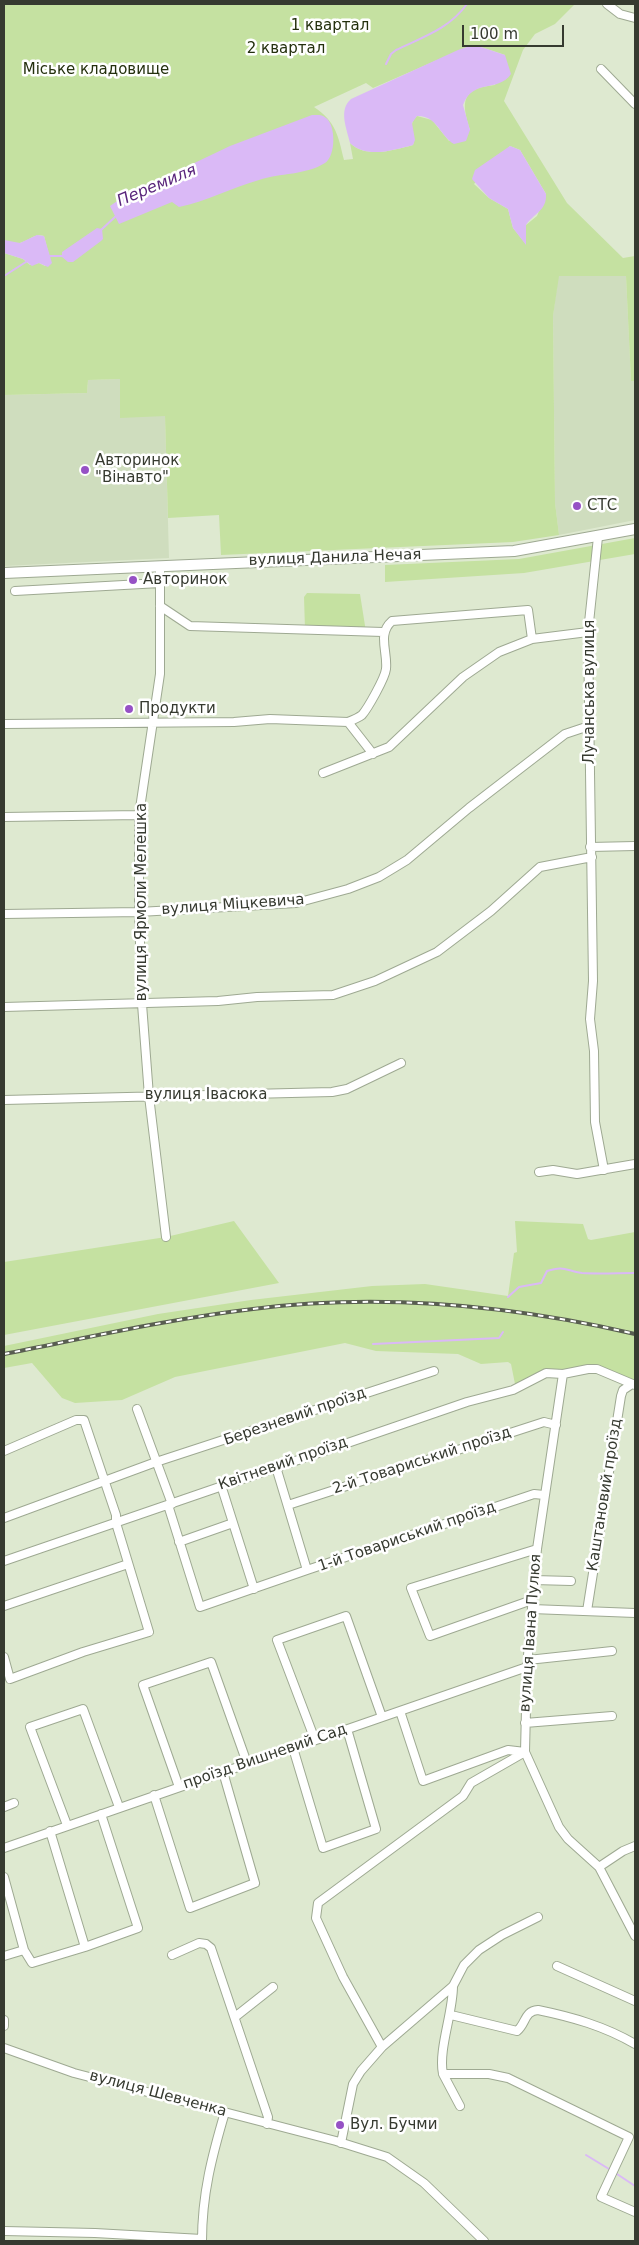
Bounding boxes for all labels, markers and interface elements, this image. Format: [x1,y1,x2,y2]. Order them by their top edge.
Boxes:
scale bar [464,15,566,47]
park label: 1 квартал [291,17,369,35]
text: 100 m [470,25,518,43]
park label: 2 квартал [247,40,325,58]
park label: Міське кладовище [23,61,169,79]
water label: Перемиля [114,161,200,211]
place label: Авторинок "Вінавто" [95,452,179,487]
marker: Авторинок "Вінавто" [79,464,91,476]
place label: СТС [587,497,617,515]
marker: СТС [571,500,583,512]
street label: вулиця Данила Нечая [248,546,422,570]
place label: Авторинок [143,571,227,589]
marker: Авторинок [127,574,139,586]
street label: Лучанська вулиця [581,620,599,764]
place label: Продукти [139,700,216,718]
marker: Продукти [123,703,135,715]
street label: вулиця Ярмоли Мелешка [133,803,151,1001]
street label: вулиця Міцкевича [161,891,305,919]
street label: вулиця Івасюка [145,1086,267,1104]
street label: Березневий проїзд [221,1384,369,1450]
street label: Каштановий проїзд [584,1417,626,1573]
street label: 2-й Товариський проїзд [331,1424,513,1498]
street label: Квітневий проїзд [216,1433,350,1495]
street label: 1-й Товариський проїзд [316,1498,498,1576]
street label: вулиця Івана Пулюя [516,1553,546,1713]
street label: проїзд Вишневий Сад [181,1721,349,1793]
street label: вулиця Шевченка [87,2067,229,2121]
place label: Вул. Бучми [350,2116,437,2134]
marker: Вул. Бучми [334,2119,346,2131]

